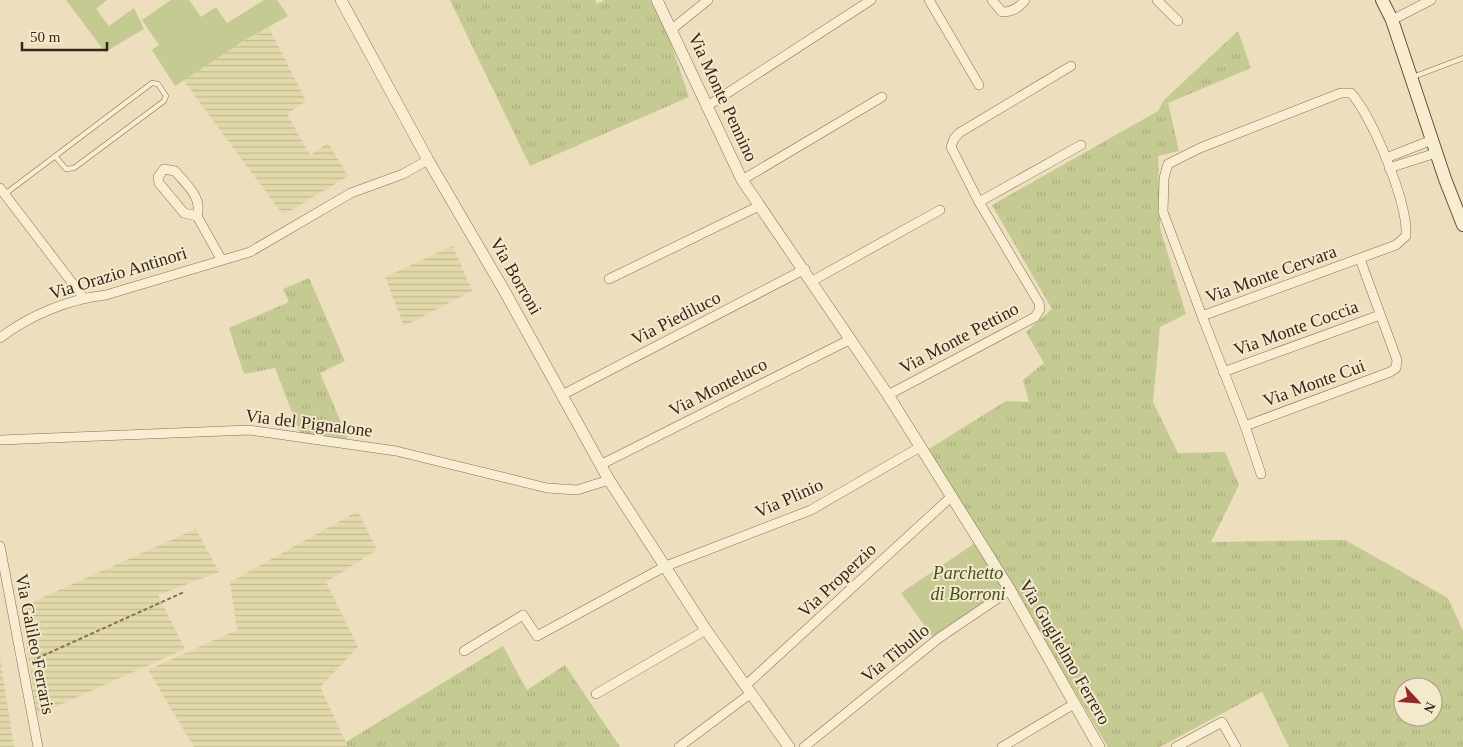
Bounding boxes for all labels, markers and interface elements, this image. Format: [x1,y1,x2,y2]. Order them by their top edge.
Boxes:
scale bar [22,20,108,52]
text: 50 m [30,29,61,45]
street label: Via Monte Pennino [684,29,762,165]
street label: Via Borroni [486,234,546,318]
street label: Via Monte Cervara [1203,241,1339,307]
street label: Via Orazio Antinori [47,243,189,303]
street label: Via Piediluco [628,287,724,349]
street label: Via Monte Coccia [1231,296,1361,360]
street label: Via Monte Pettino [896,298,1022,378]
street label: Via Monteluco [666,354,770,420]
street label: Via Monte Cui [1260,355,1368,411]
street label: Via del Pignalone [244,405,374,441]
street label: Via Plinio [752,474,826,522]
street label: Via Properzio [794,539,880,621]
park label: Parchetto di Borroni [931,563,1005,604]
street label: Via Galileo Ferraris [12,572,58,716]
street label: Via Guglielmo Ferrero [1015,576,1115,728]
street label: Via Tibullo [857,620,933,686]
north arrow [1393,677,1443,727]
text: N [1420,700,1438,715]

